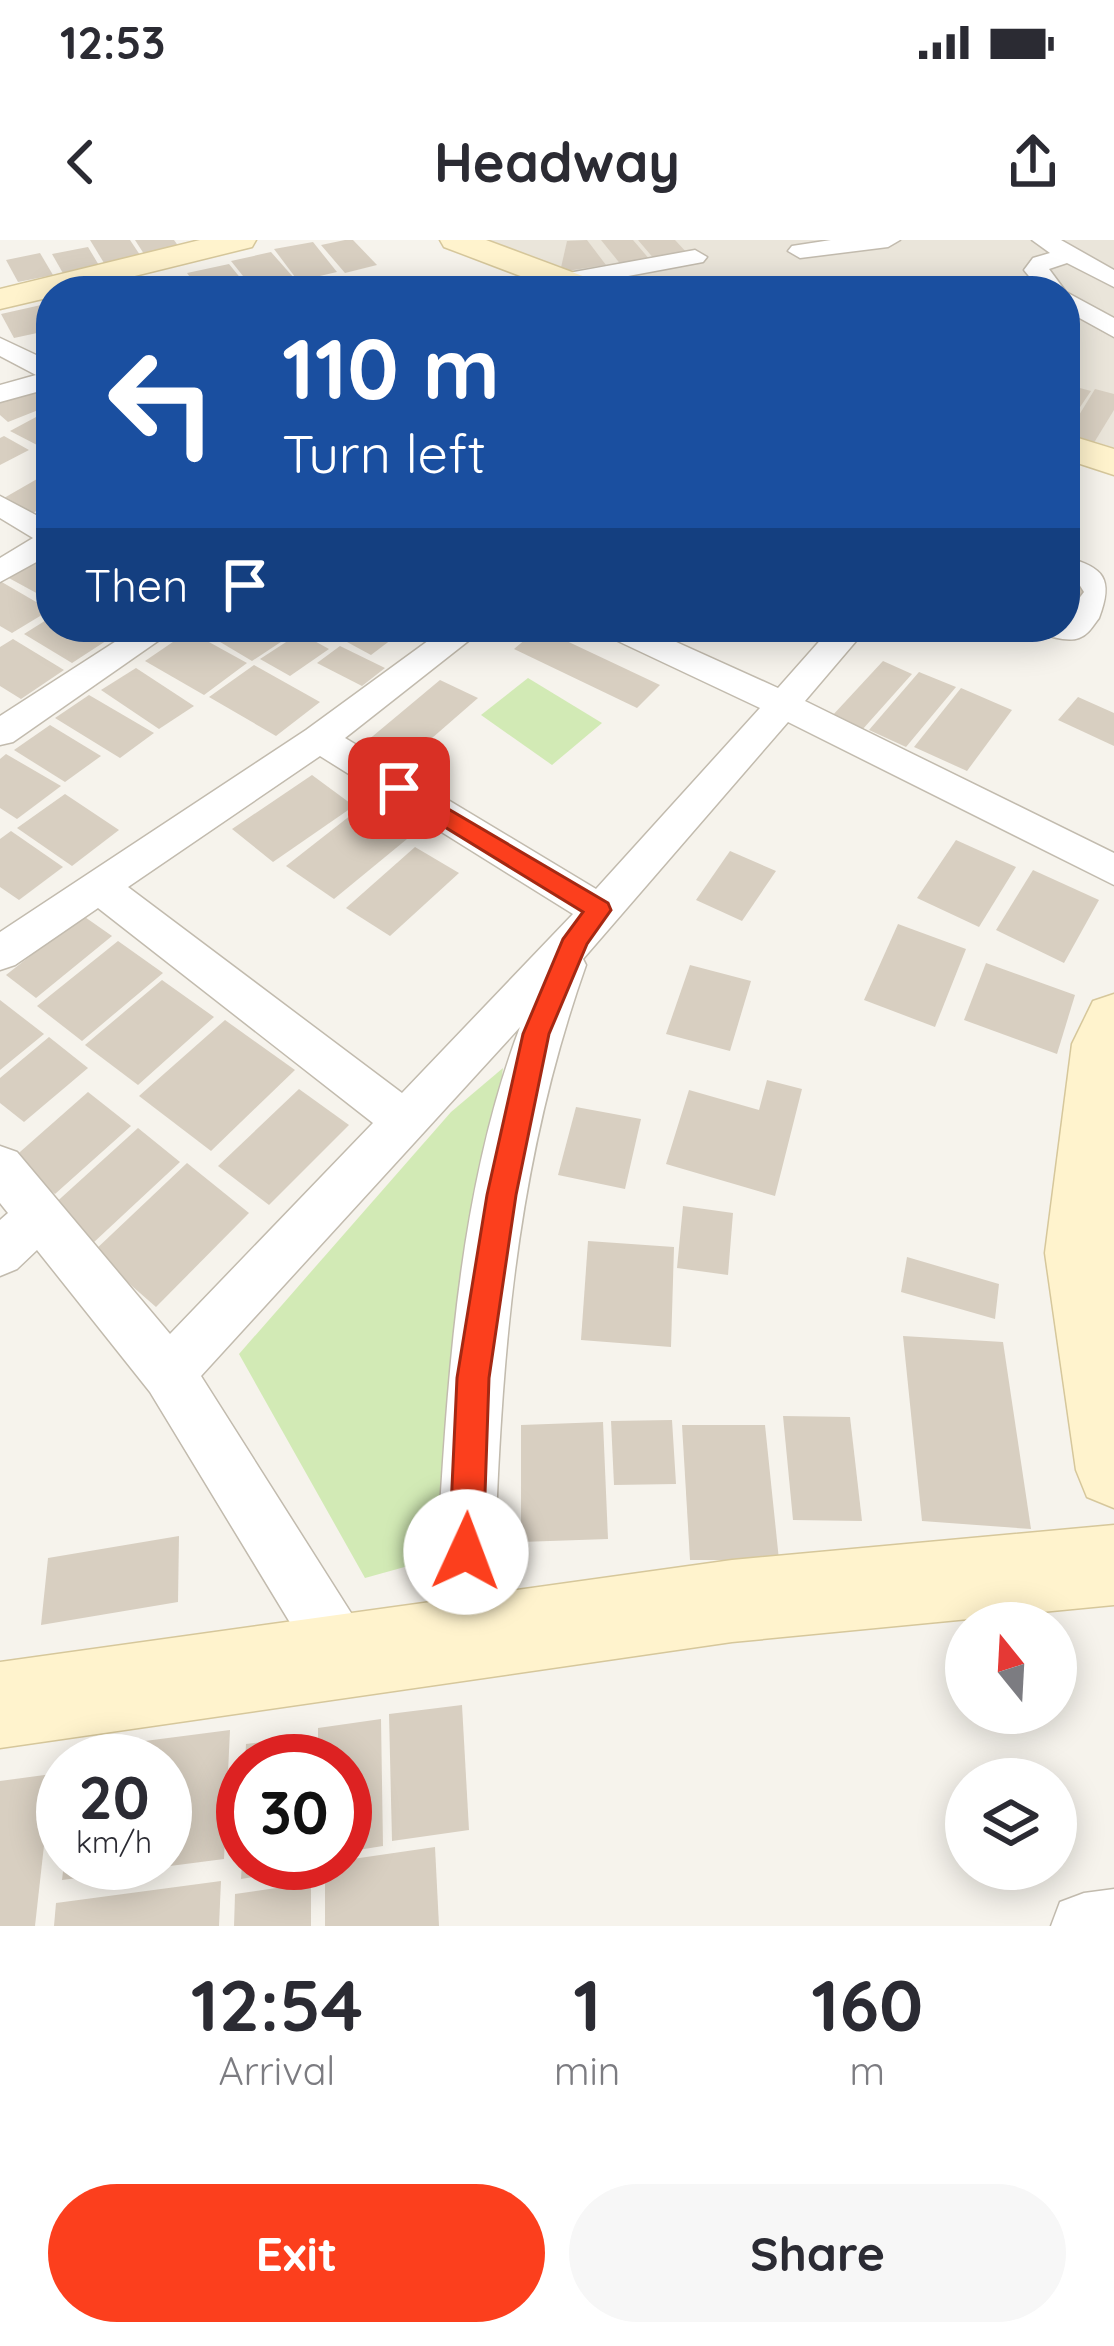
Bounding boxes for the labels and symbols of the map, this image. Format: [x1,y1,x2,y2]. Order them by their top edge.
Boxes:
pin [348,737,450,839]
position arrow [403,1489,529,1615]
north arrow [945,1602,1077,1734]
speed limit sign: 30 [216,1734,372,1890]

